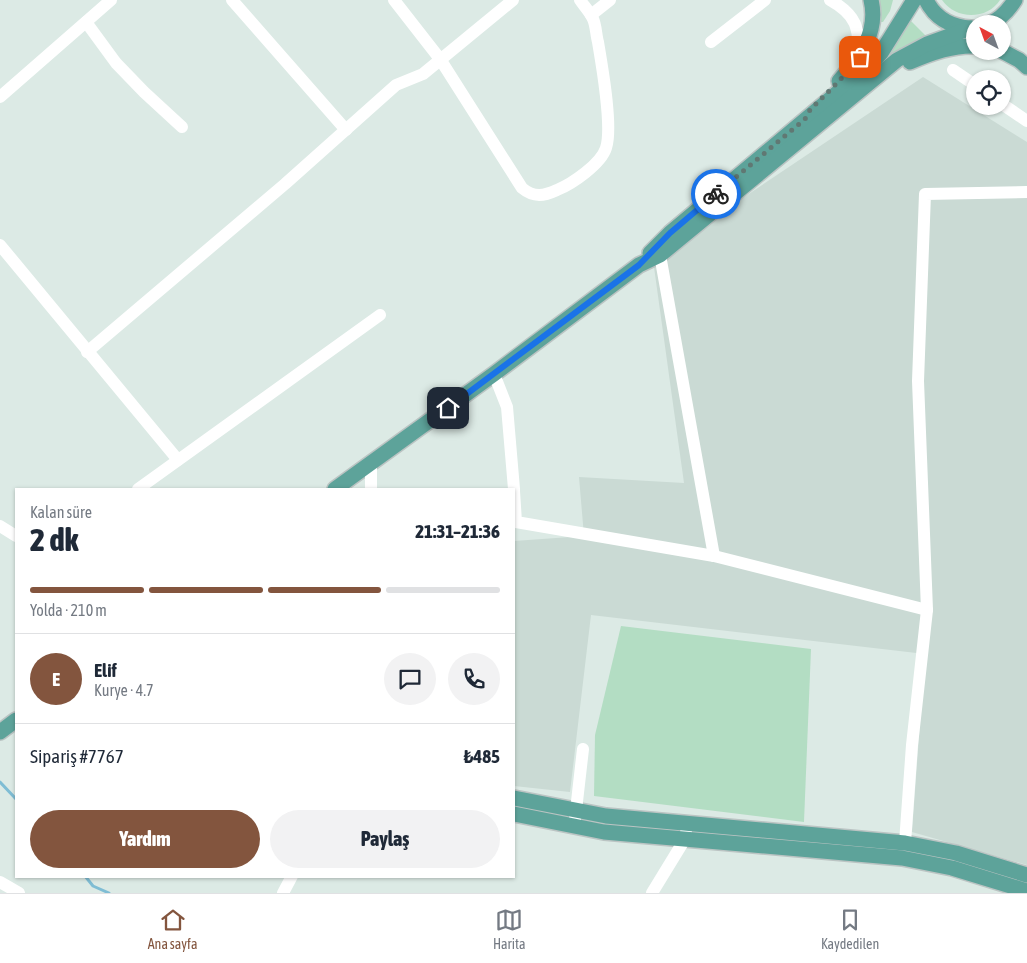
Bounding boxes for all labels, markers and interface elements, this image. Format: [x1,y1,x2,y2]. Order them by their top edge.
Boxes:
north arrow [966,15,1011,60]
map controls [966,15,1011,115]
pin [839,36,881,78]
icon: bag [846,43,874,71]
button: locate [966,70,1011,115]
courier [691,169,741,219]
icon: bike [702,180,730,208]
pin [427,387,469,429]
icon: home [434,394,462,422]
text: Kalan süre [30,503,92,521]
text: 21:31–21:36 [415,520,500,542]
text: 2 dk [30,521,79,558]
text: Yolda · 210 m [30,601,107,619]
button: chat [384,653,436,705]
button: phone [448,653,500,705]
text: Elif [94,659,117,681]
text: E [52,668,60,690]
text: Kurye · 4.7 [94,681,154,699]
text: Sipariş #7767 [30,745,124,767]
text: ₺485 [464,745,500,767]
button: Yardım [30,810,260,868]
button: Paylaş [270,810,500,868]
tab: Ana sayfa [148,906,197,952]
tab: Harita [493,906,525,952]
tab: Kaydedilen [821,906,879,952]

